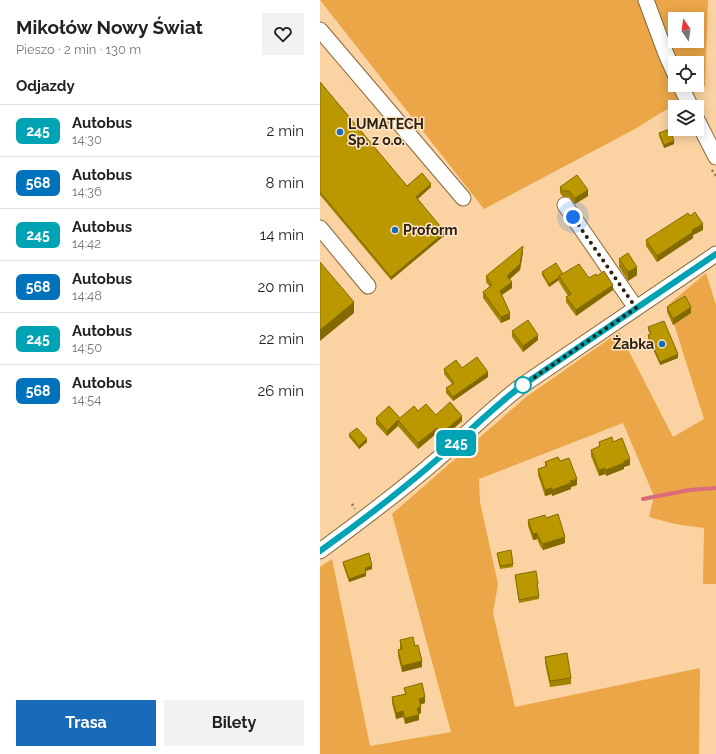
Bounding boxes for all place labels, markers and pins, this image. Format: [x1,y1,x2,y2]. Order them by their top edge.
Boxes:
place label: LUMATECH Sp. z o.o. [348,116,424,148]
marker: LUMATECH Sp. z o.o. [335,127,345,137]
place label: Proform [403,222,458,238]
marker: Proform [390,225,400,235]
place label: Żabka [613,335,654,352]
marker: Żabka [657,339,667,349]
unlabelled marker [514,376,532,394]

